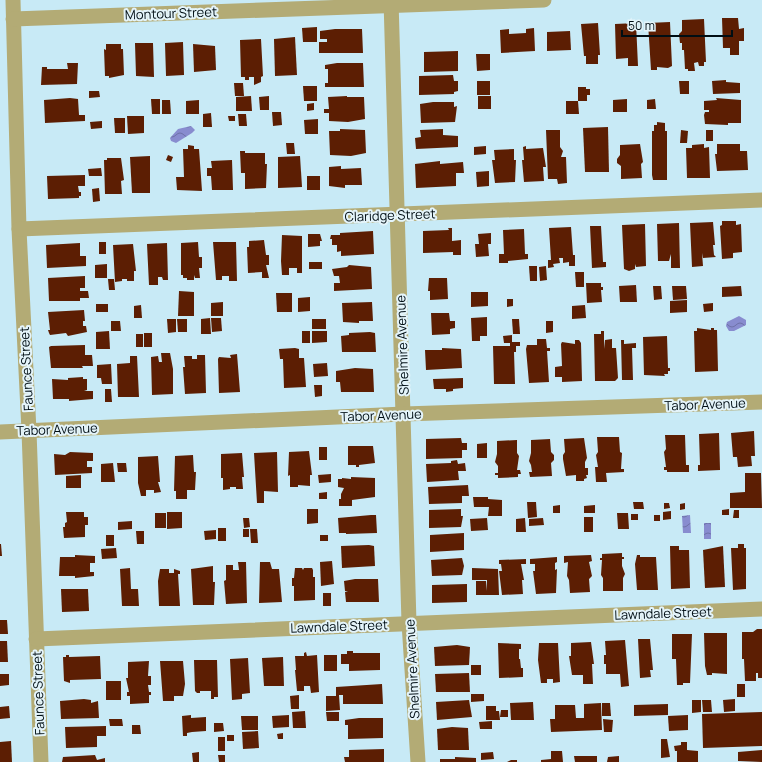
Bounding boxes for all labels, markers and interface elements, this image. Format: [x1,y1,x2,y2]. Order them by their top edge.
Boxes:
street label: Montour Street [125,2,217,24]
scale bar [622,12,732,38]
text: 50 m [628,17,655,34]
street label: Claridge Street [344,204,436,226]
street label: Shelmire Avenue [391,294,413,395]
street label: Faunce Street [15,326,37,412]
street label: Tabor Avenue [664,394,746,414]
street label: Tabor Avenue [340,405,422,425]
street label: Tabor Avenue [16,419,98,439]
street label: Lawndale Street [614,602,712,624]
street label: Lawndale Street [290,615,388,637]
street label: Shelmire Avenue [400,618,424,719]
street label: Faunce Street [28,651,48,735]

